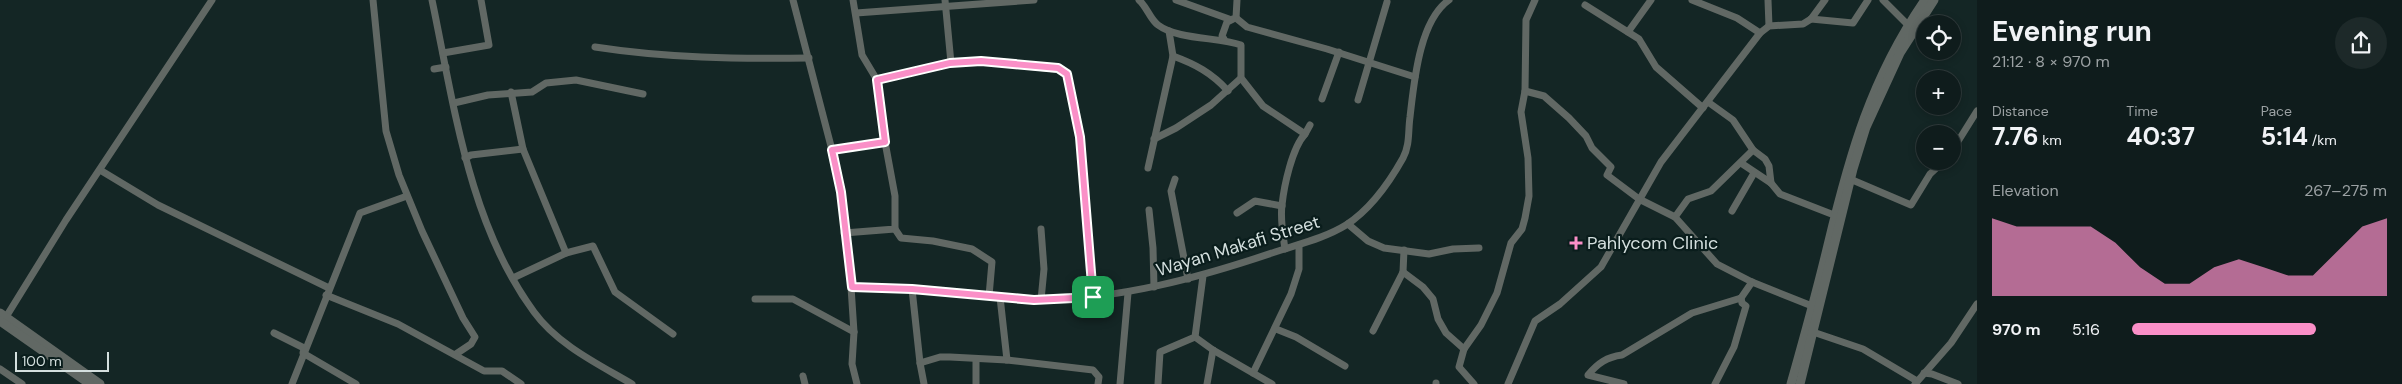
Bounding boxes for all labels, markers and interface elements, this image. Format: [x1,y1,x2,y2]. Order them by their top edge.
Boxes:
text: Evening run [1992,13,2152,50]
map controls [1916,15,1961,170]
button: locate [1916,15,1961,60]
button: share [2335,17,2387,69]
text: 21:12 · 8 × 970 m [1992,51,2110,72]
button: + [1916,70,1961,115]
text: Distance [1992,102,2049,120]
text: Time [2126,102,2158,120]
text: Pace [2261,102,2292,120]
text: 7.76 [1992,120,2038,153]
text: 40:37 [2126,120,2195,153]
text: 5:14 [2261,120,2308,153]
button: − [1916,125,1961,170]
text: km [2038,131,2062,149]
text: /km [2308,131,2337,149]
text: Elevation [1992,180,2059,201]
text: 267–275 m [2304,180,2387,201]
street label: Wayan Makafi Street [1153,210,1323,282]
place label: Pahlycom Clinic [1587,231,1718,255]
marker: Pahlycom Clinic [1569,236,1583,250]
pin [1072,276,1114,318]
icon: arrive [1079,283,1107,311]
text: 970 m [1992,319,2041,340]
text: 5:16 [2072,319,2100,340]
scale bar [15,349,109,372]
text: 100 m [22,352,62,370]

